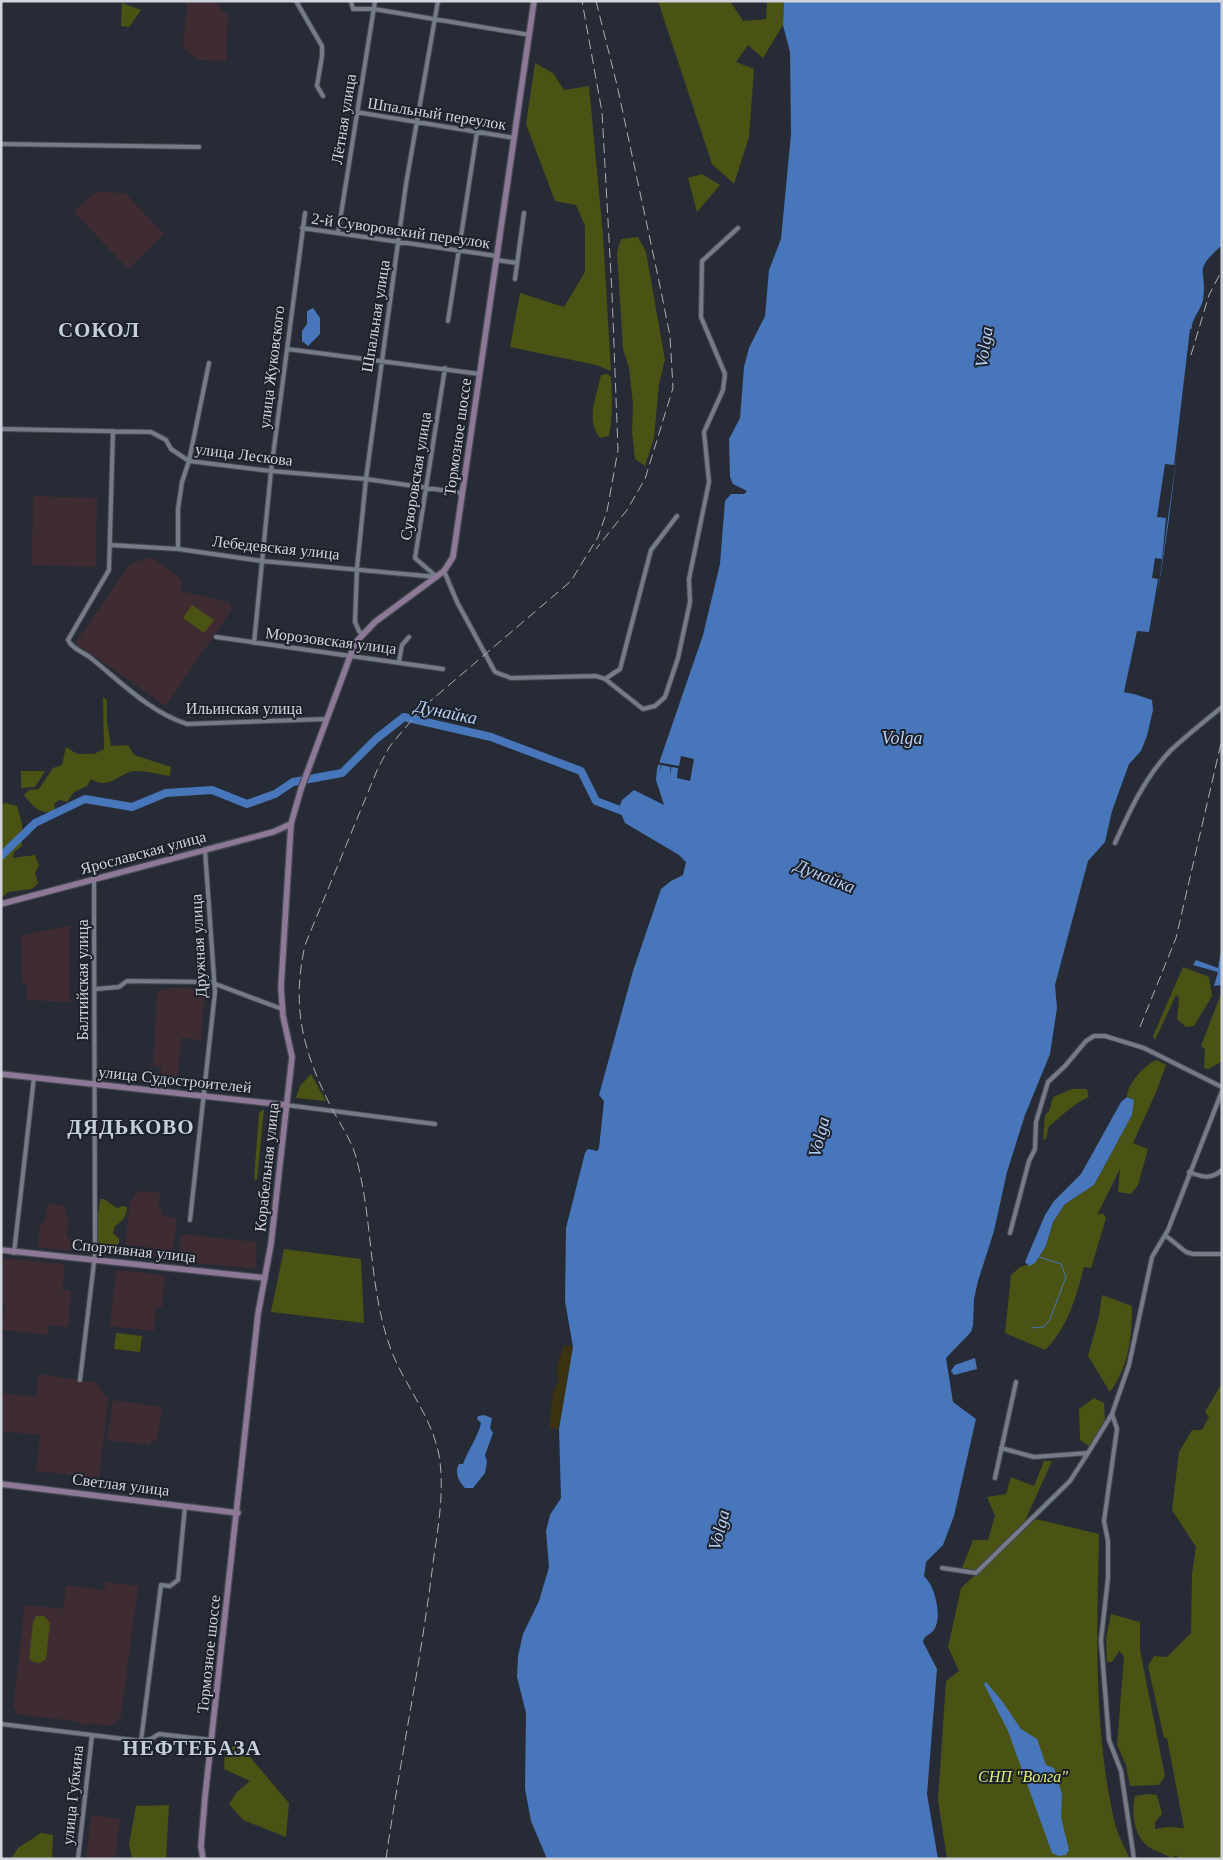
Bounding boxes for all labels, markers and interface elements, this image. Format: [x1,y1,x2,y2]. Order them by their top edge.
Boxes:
street label: Лётная улица [328,73,360,166]
street label: Шпальный переулок [366,94,508,134]
street label: 2-й Суворовский переулок [310,210,492,252]
street label: Шпальная улица [358,259,394,374]
street label: улица Жуковского [256,305,288,430]
district label: СОКОЛ [58,318,140,342]
water label: Volga [971,325,997,369]
street label: Тормозное шоссе [441,377,475,497]
street label: Суворовская улица [397,411,435,542]
street label: улица Лескова [194,440,294,470]
street label: Лебедевская улица [211,532,340,564]
street label: Морозовская улица [264,624,398,658]
water label: Дунайка [411,695,479,728]
street label: Ильинская улица [186,700,302,718]
water label: Volga [881,728,923,748]
street label: Ярославская улица [78,828,208,878]
water label: Дунайка [790,854,858,897]
street label: Дружная улица [187,894,211,998]
street label: Балтийская улица [74,919,92,1041]
street label: улица Судостроителей [97,1063,253,1097]
street label: Корабельная улица [251,1102,283,1233]
district label: ДЯДЬКОВО [67,1115,195,1139]
water label: Volga [804,1115,834,1159]
street label: Спортивная улица [71,1236,197,1266]
street label: Светлая улица [71,1470,171,1500]
water label: Volga [704,1508,734,1552]
street label: Тормозное шоссе [194,1594,224,1714]
district label: НЕФТЕБАЗА [122,1736,262,1760]
street label: улица Губкина [59,1744,87,1846]
park label: СНП "Волга" [978,1768,1068,1785]

